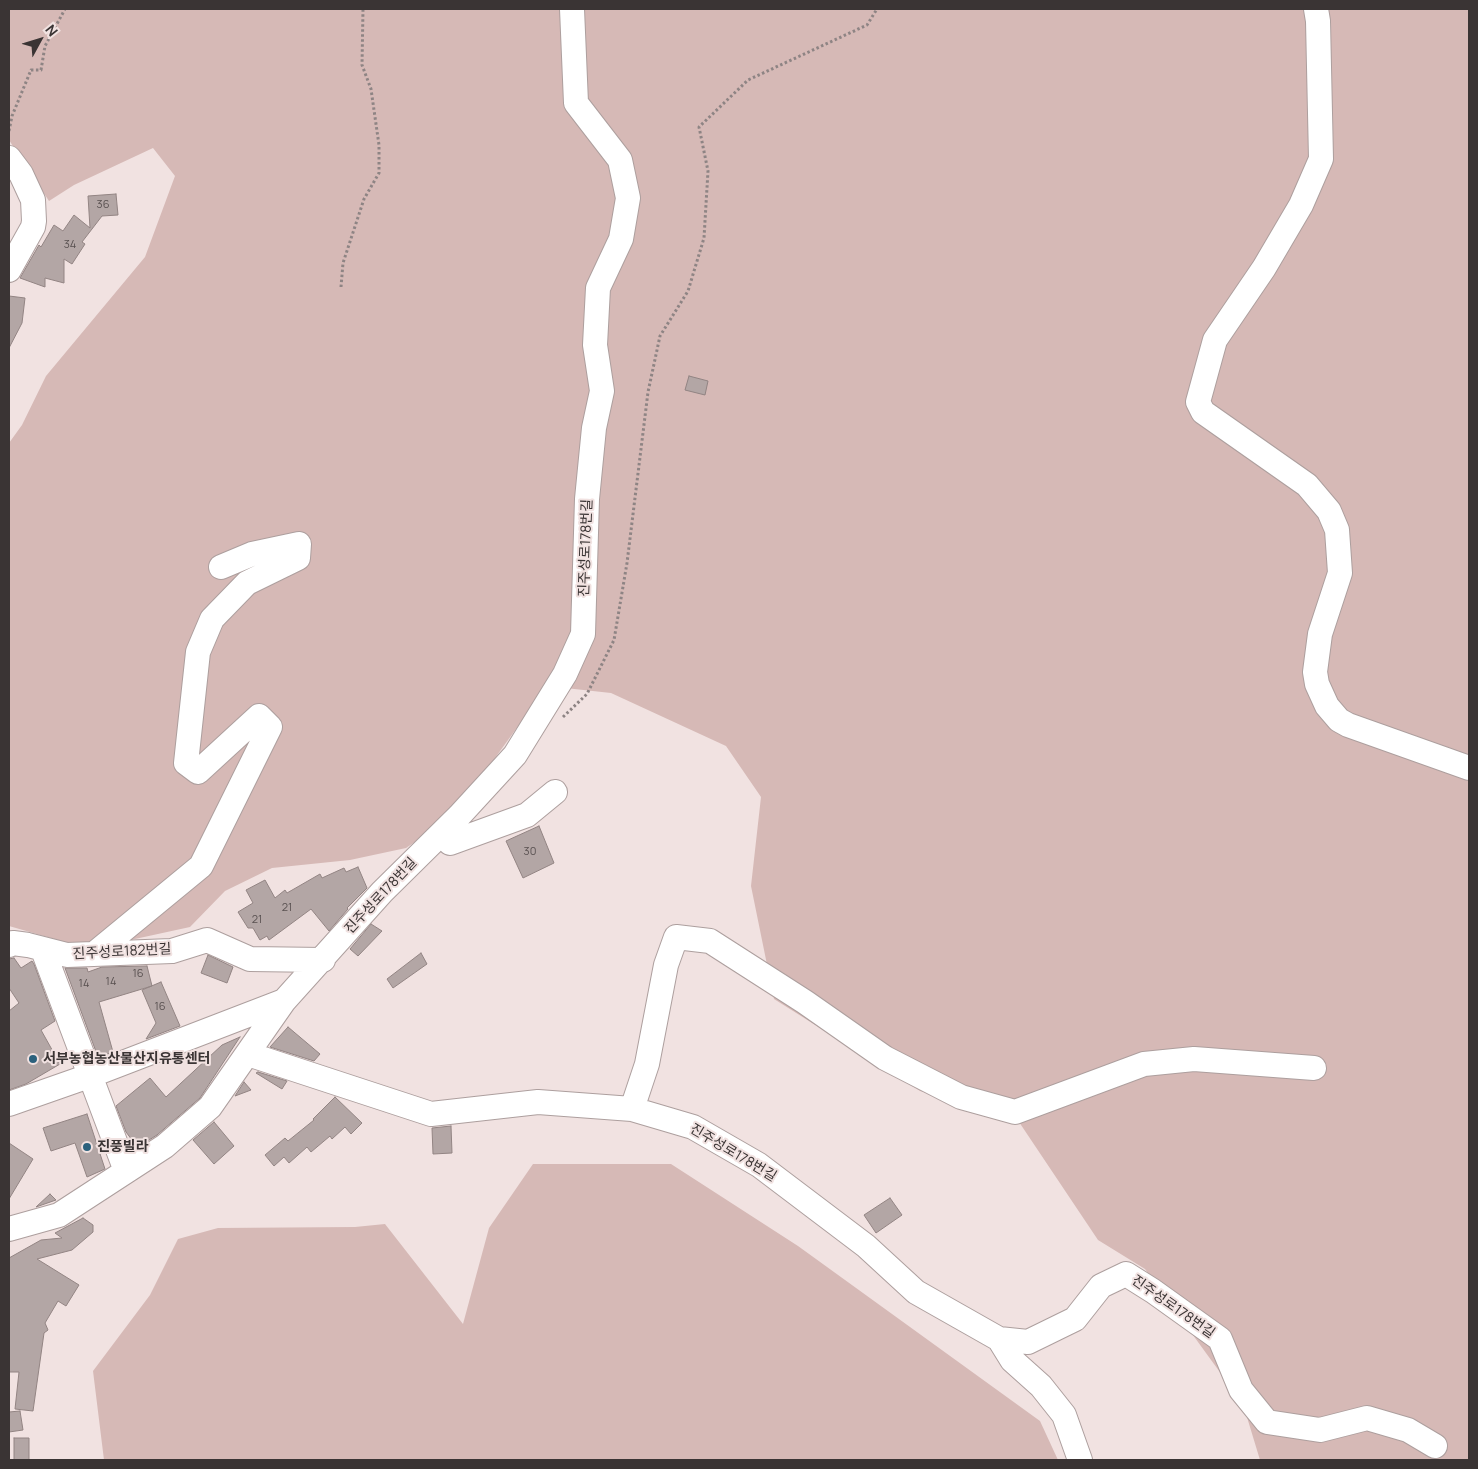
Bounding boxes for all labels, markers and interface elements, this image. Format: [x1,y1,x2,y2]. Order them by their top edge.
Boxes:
north arrow [15,15,65,65]
text: N [41,20,63,40]
house number: 36 [97,198,109,212]
house number: 34 [64,238,76,252]
street label: 진주성로178번길 [576,499,596,597]
house number: 30 [524,845,536,859]
street label: 진주성로178번길 [341,854,421,938]
house number: 21 [282,901,292,915]
house number: 21 [252,913,262,927]
street label: 진주성로182번길 [72,941,172,963]
house number: 16 [132,967,144,981]
house number: 14 [106,975,116,989]
house number: 14 [79,977,89,991]
house number: 16 [154,1000,166,1014]
place label: 서부농협농산물산지유통센터 [43,1051,210,1067]
marker: 서부농협농산물산지유통센터 [27,1053,39,1065]
street label: 진주성로178번길 [687,1121,779,1185]
place label: 진풍빌라 [97,1139,149,1155]
marker: 진풍빌라 [81,1141,93,1153]
street label: 진주성로178번길 [1128,1272,1218,1342]

